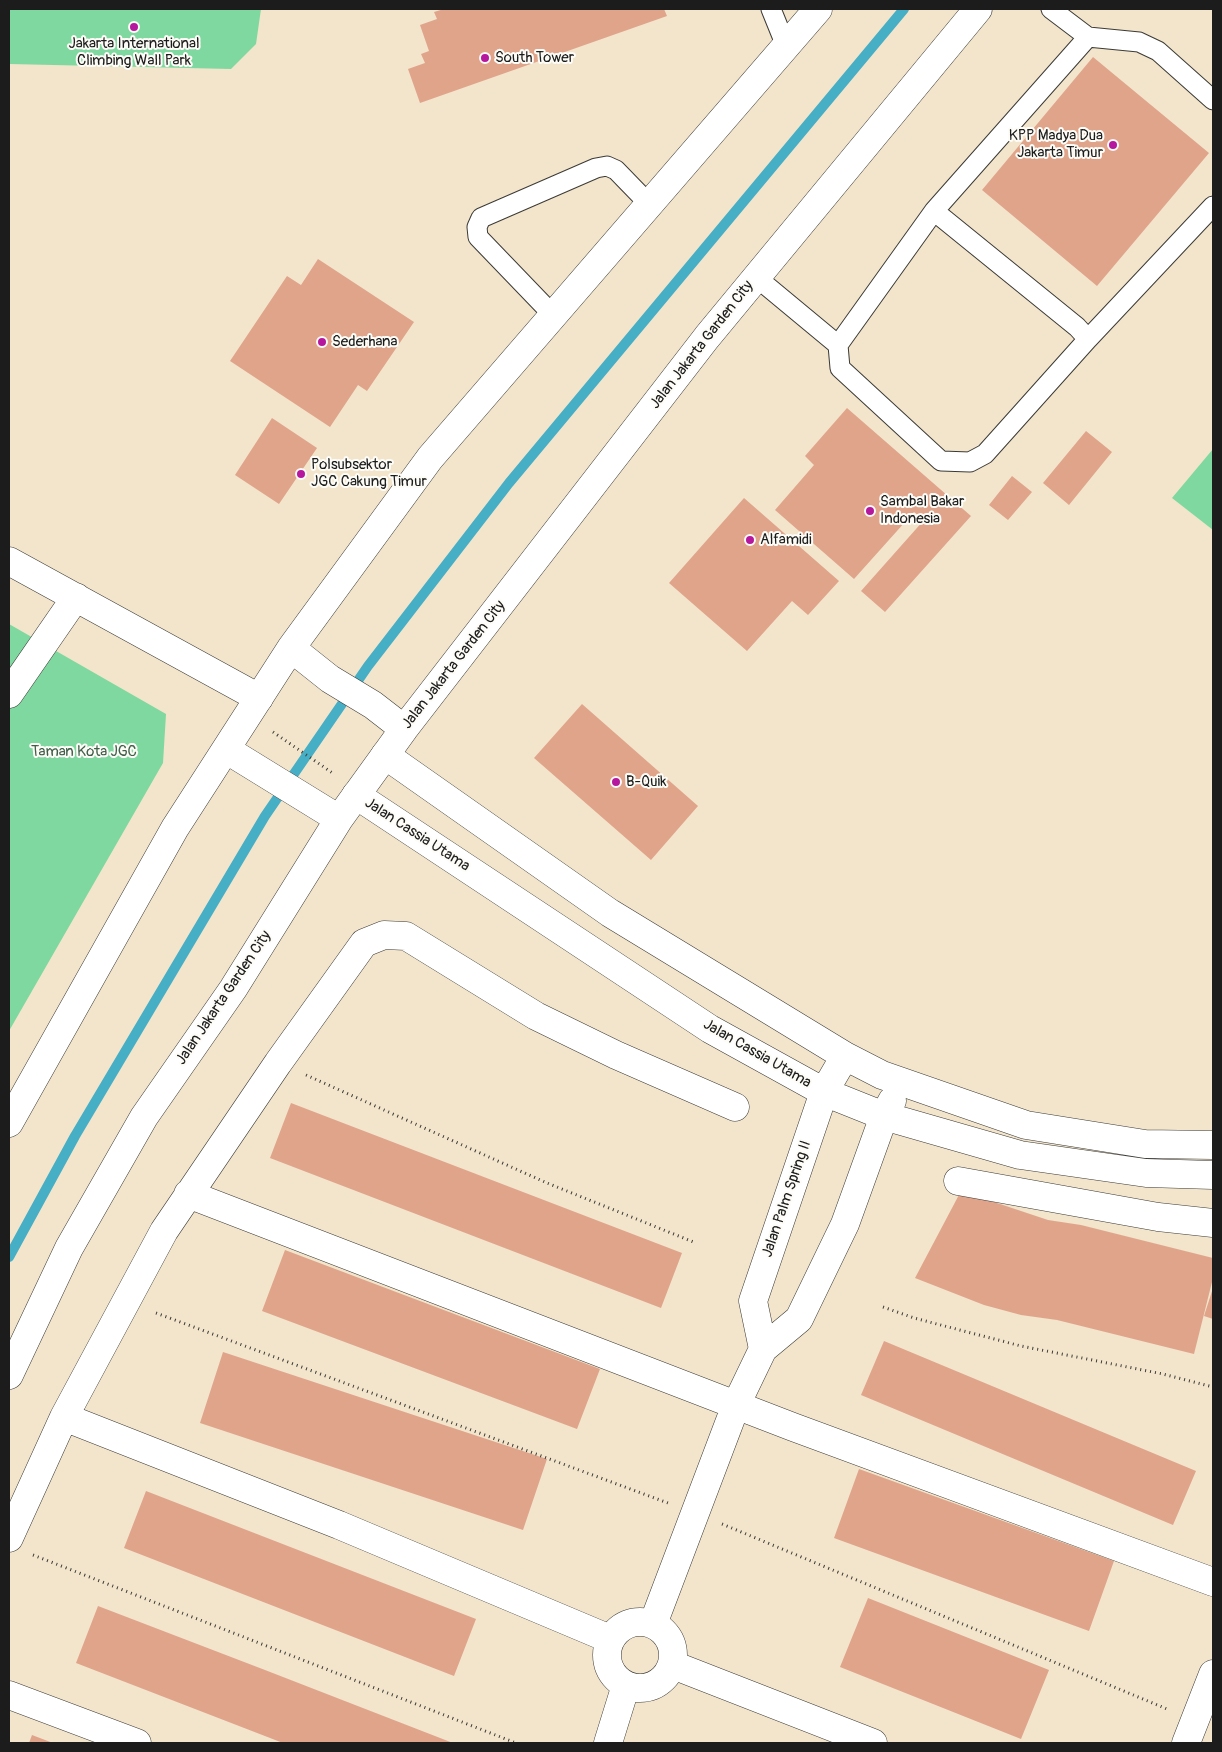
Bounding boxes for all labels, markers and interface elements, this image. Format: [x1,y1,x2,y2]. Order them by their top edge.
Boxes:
marker: Jakarta International Climbing Wall Park [128,21,140,33]
place label: Jakarta International Climbing Wall Park [68,35,200,70]
place label: South Tower [495,49,574,67]
marker: South Tower [479,52,491,64]
place label: KPP Madya Dua Jakarta Timur [1009,127,1103,162]
marker: KPP Madya Dua Jakarta Timur [1107,139,1119,151]
street label: Jalan Jakarta Garden City [646,277,758,413]
place label: Sederhana [332,333,397,351]
marker: Sederhana [316,336,328,348]
place label: Polsubsektor JGC Cakung Timur [311,456,427,491]
marker: Polsubsektor JGC Cakung Timur [295,468,307,480]
place label: Sambal Bakar Indonesia [880,493,964,528]
marker: Sambal Bakar Indonesia [864,505,876,517]
place label: Alfamidi [760,531,812,549]
marker: Alfamidi [744,534,756,546]
street label: Jalan Jakarta Garden City [398,597,510,733]
park label: Taman Kota JGC [31,743,137,761]
place label: B-Quik [626,773,667,791]
marker: B-Quik [610,776,622,788]
street label: Jalan Cassia Utama [361,794,473,876]
street label: Jalan Jakarta Garden City [172,928,276,1068]
street label: Jalan Cassia Utama [700,1016,814,1092]
street label: Jalan Palm Spring II [759,1138,815,1260]

